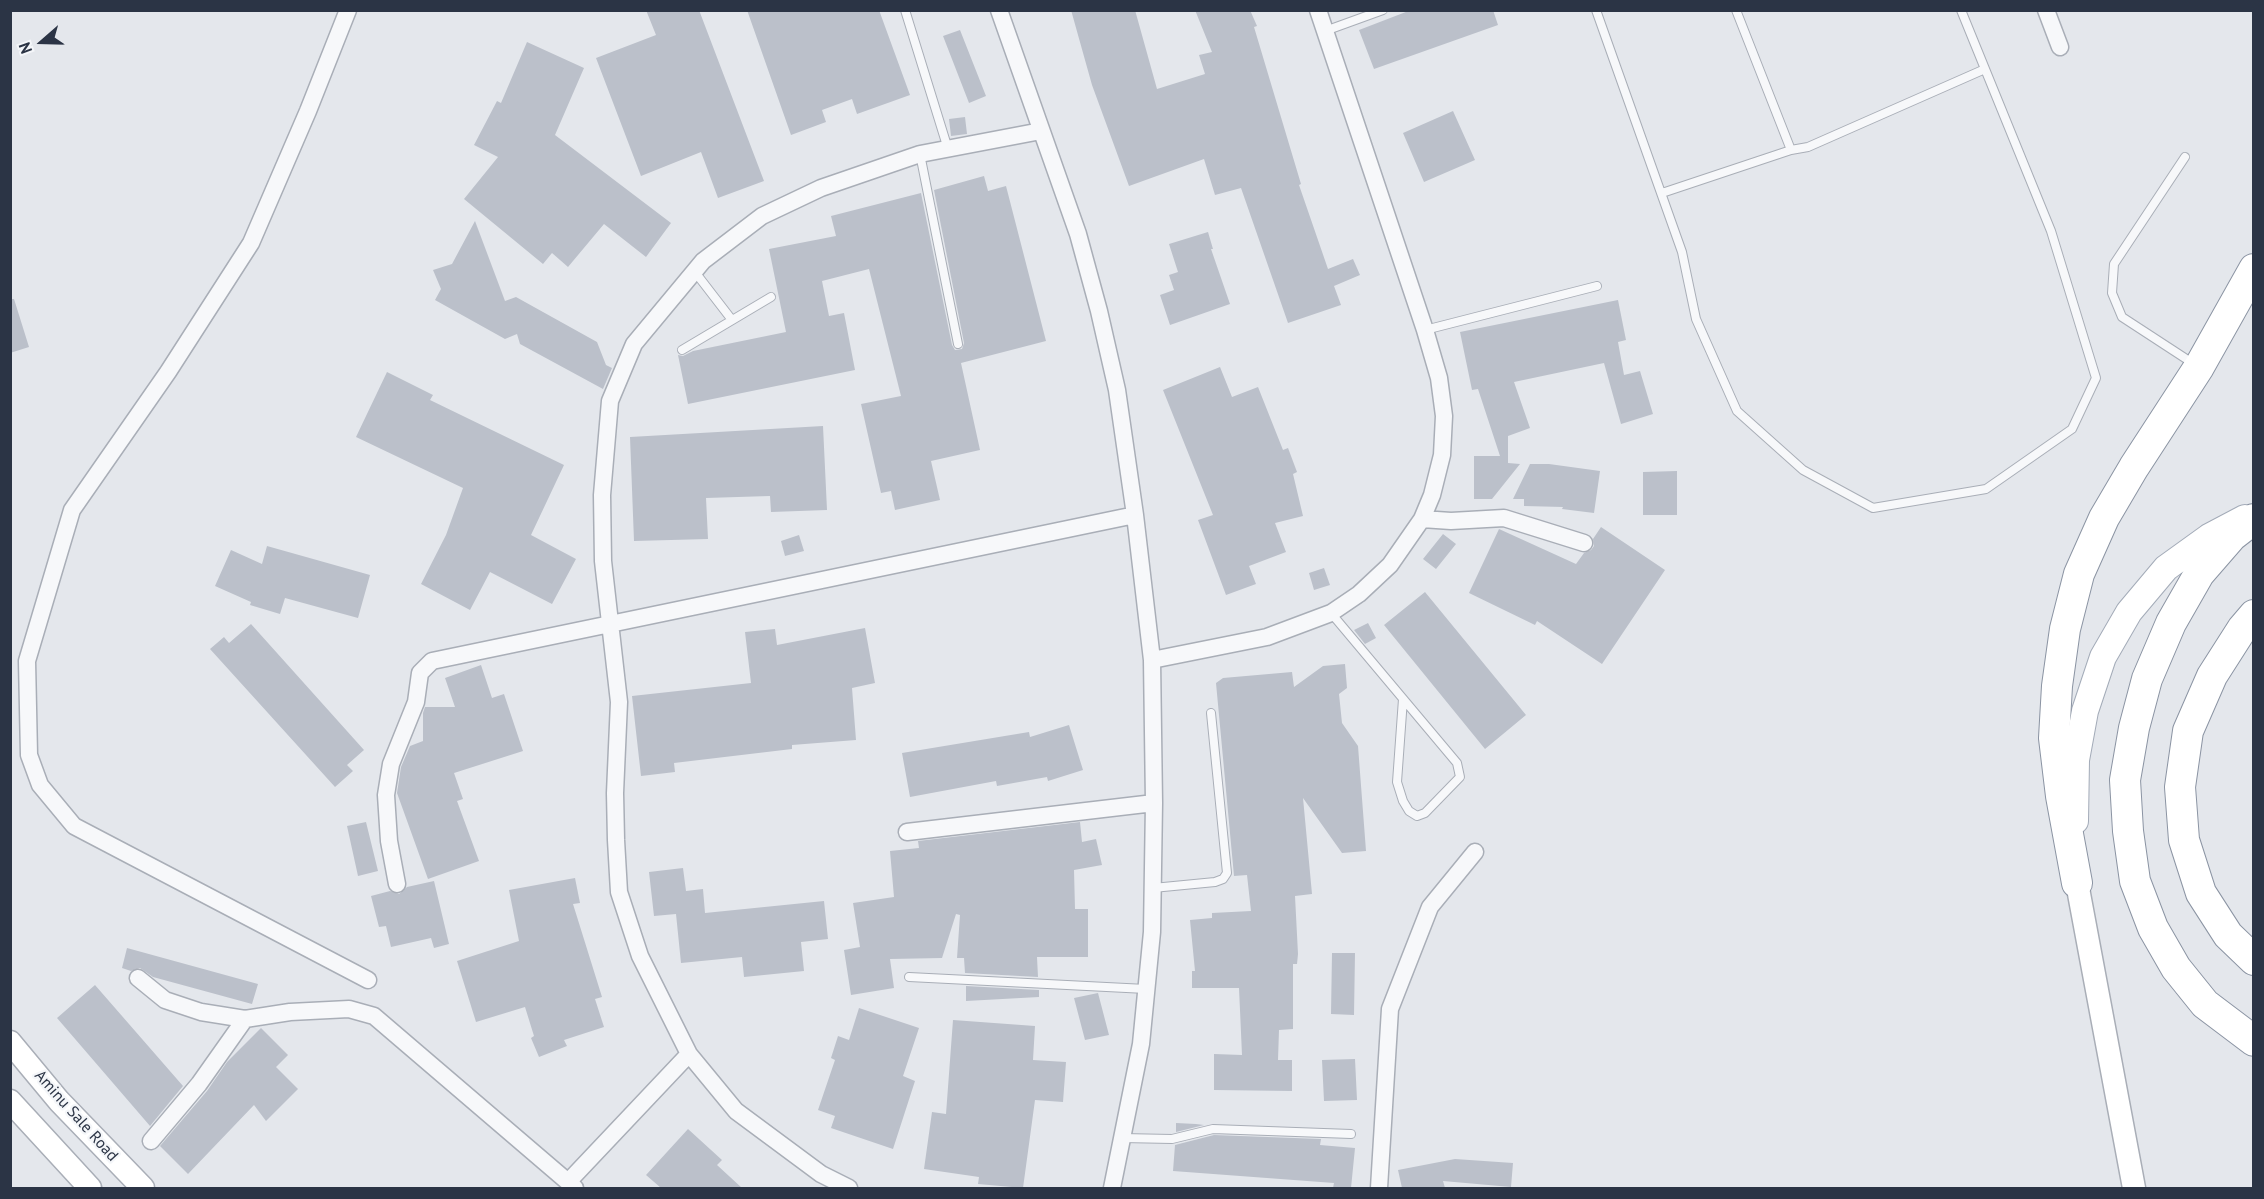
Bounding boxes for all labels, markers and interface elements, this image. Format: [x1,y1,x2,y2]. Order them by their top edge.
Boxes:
north arrow [12,12,72,72]
text: N [14,40,36,57]
street label: Aminu Sale Road [30,1067,122,1165]

